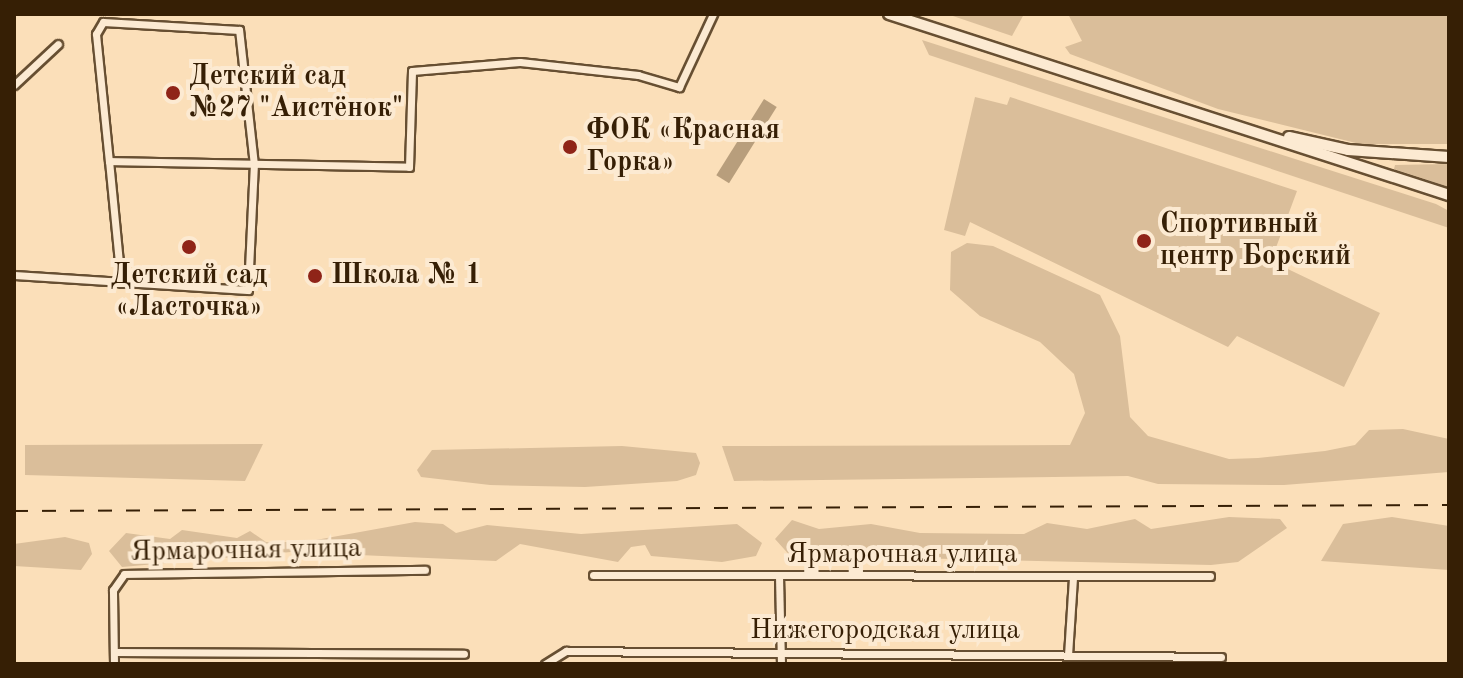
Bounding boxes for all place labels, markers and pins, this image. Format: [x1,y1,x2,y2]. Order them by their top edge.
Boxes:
place label: Детский сад №27 "Аистёнок" [189,60,403,126]
marker: Детский сад №27 "Аистёнок" [164,84,182,102]
place label: ФОК «Красная Горка» [586,114,780,180]
marker: ФОК «Красная Горка» [561,138,579,156]
place label: Спортивный центр Борский [1160,208,1351,274]
marker: Спортивный центр Борский [1135,232,1153,250]
marker: Детский сад «Ласточка» [180,238,198,256]
place label: Детский сад «Ласточка» [110,259,268,325]
place label: Школа № 1 [331,259,481,293]
marker: Школа № 1 [306,267,324,285]

